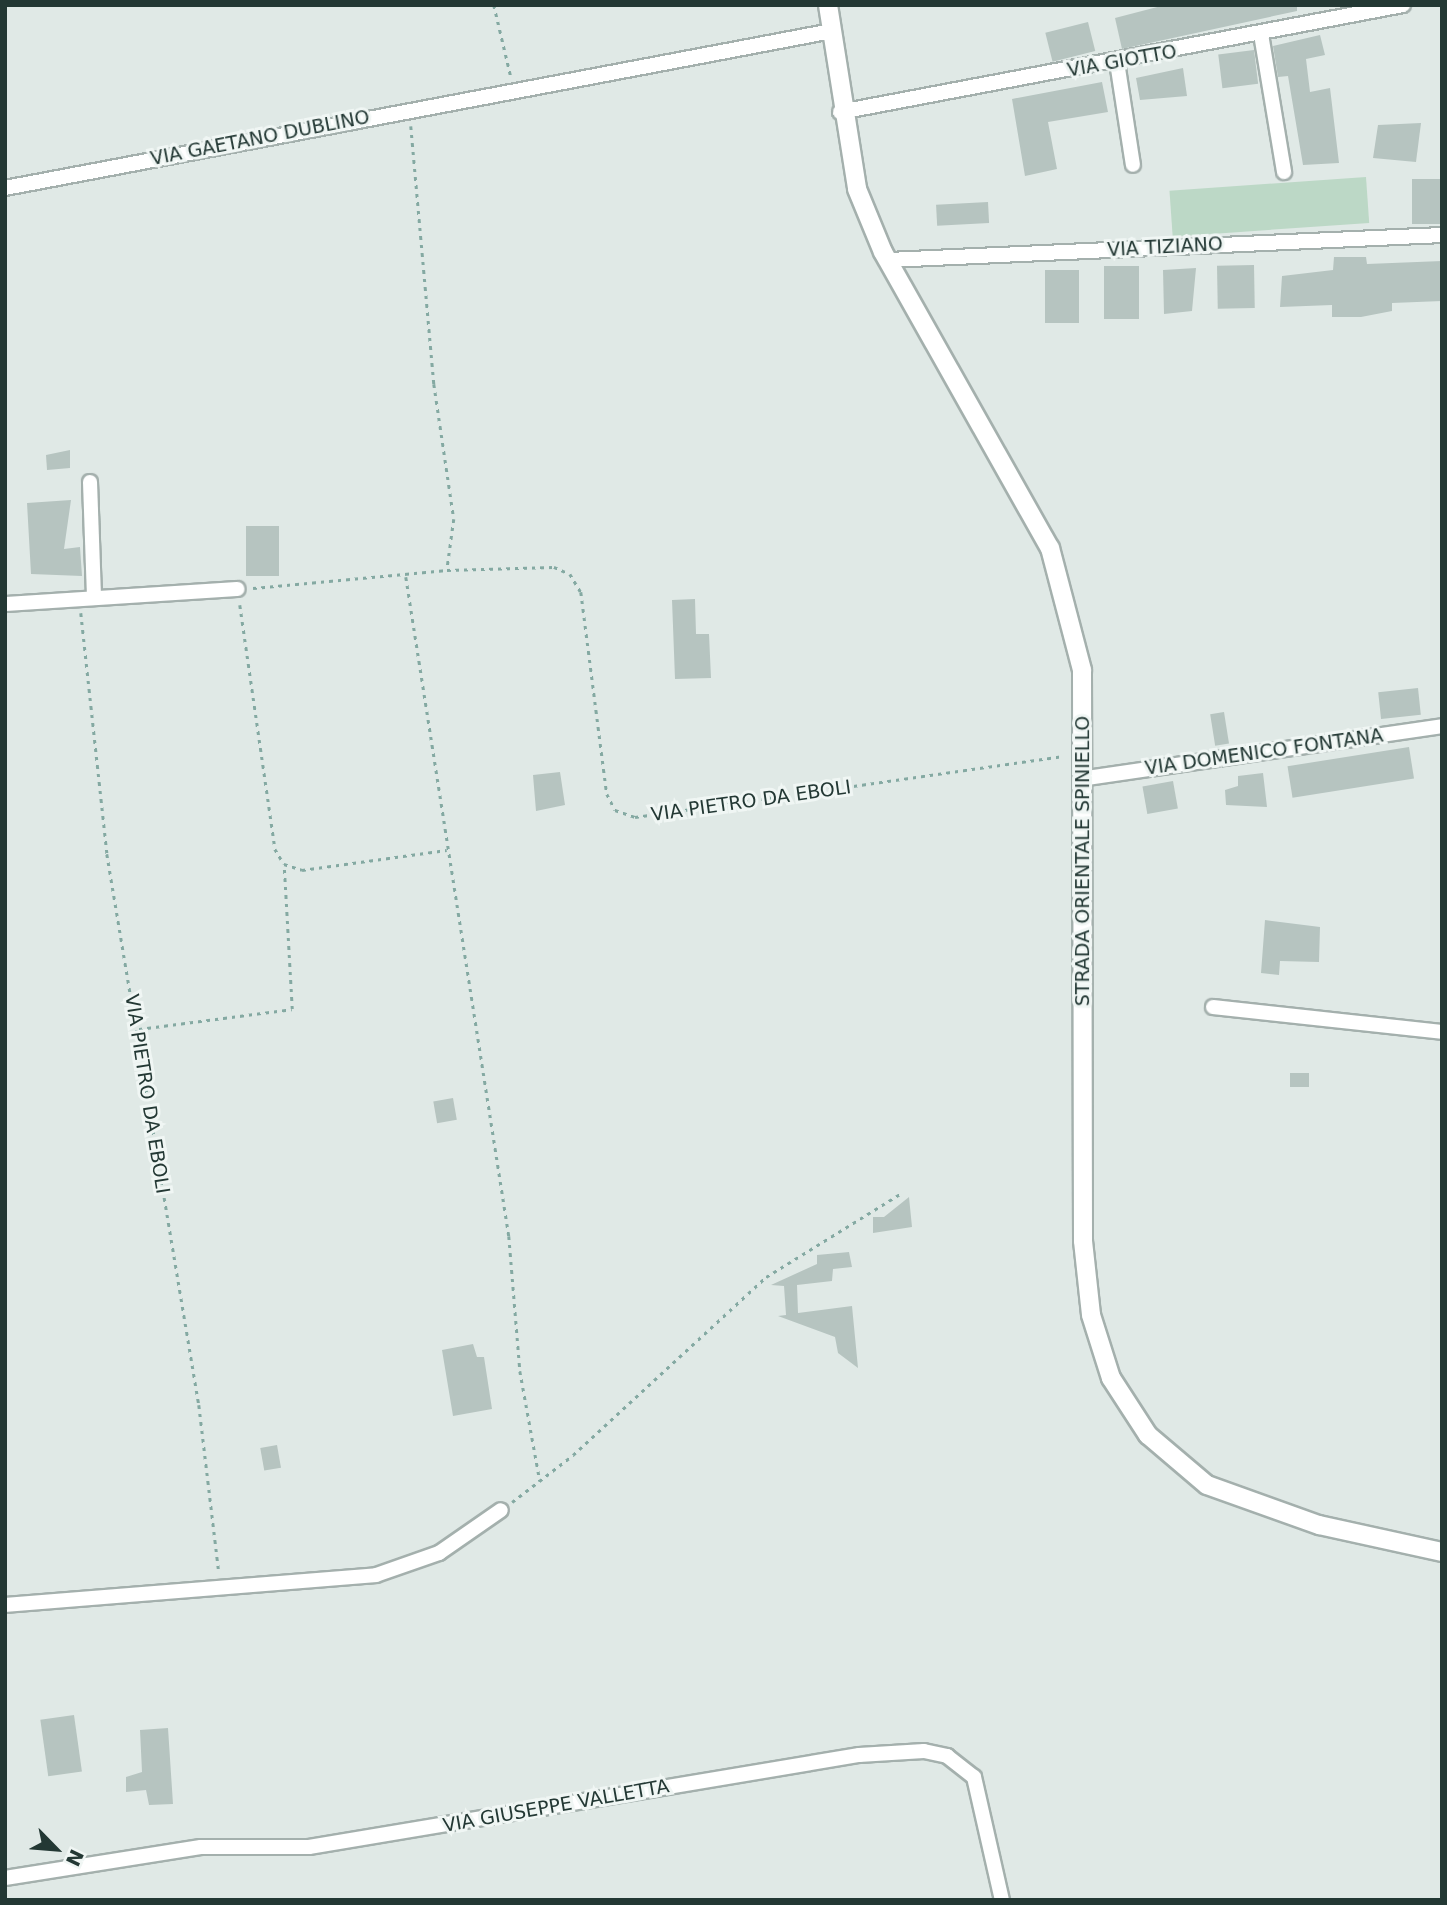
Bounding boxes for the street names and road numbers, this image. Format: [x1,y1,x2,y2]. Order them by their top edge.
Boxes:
street label: VIA GIOTTO [1065,40,1179,82]
street label: VIA GAETANO DUBLINO [149,106,371,170]
street label: VIA TIZIANO [1107,233,1223,261]
street label: STRADA ORIENTALE SPINIELLO [1072,716,1094,1006]
street label: VIA DOMENICO FONTANA [1144,724,1384,780]
street label: VIA PIETRO DA EBOLI [650,776,852,826]
street label: VIA PIETRO DA EBOLI [120,993,174,1195]
street label: VIA GIUSEPPE VALLETTA [441,1775,671,1837]

